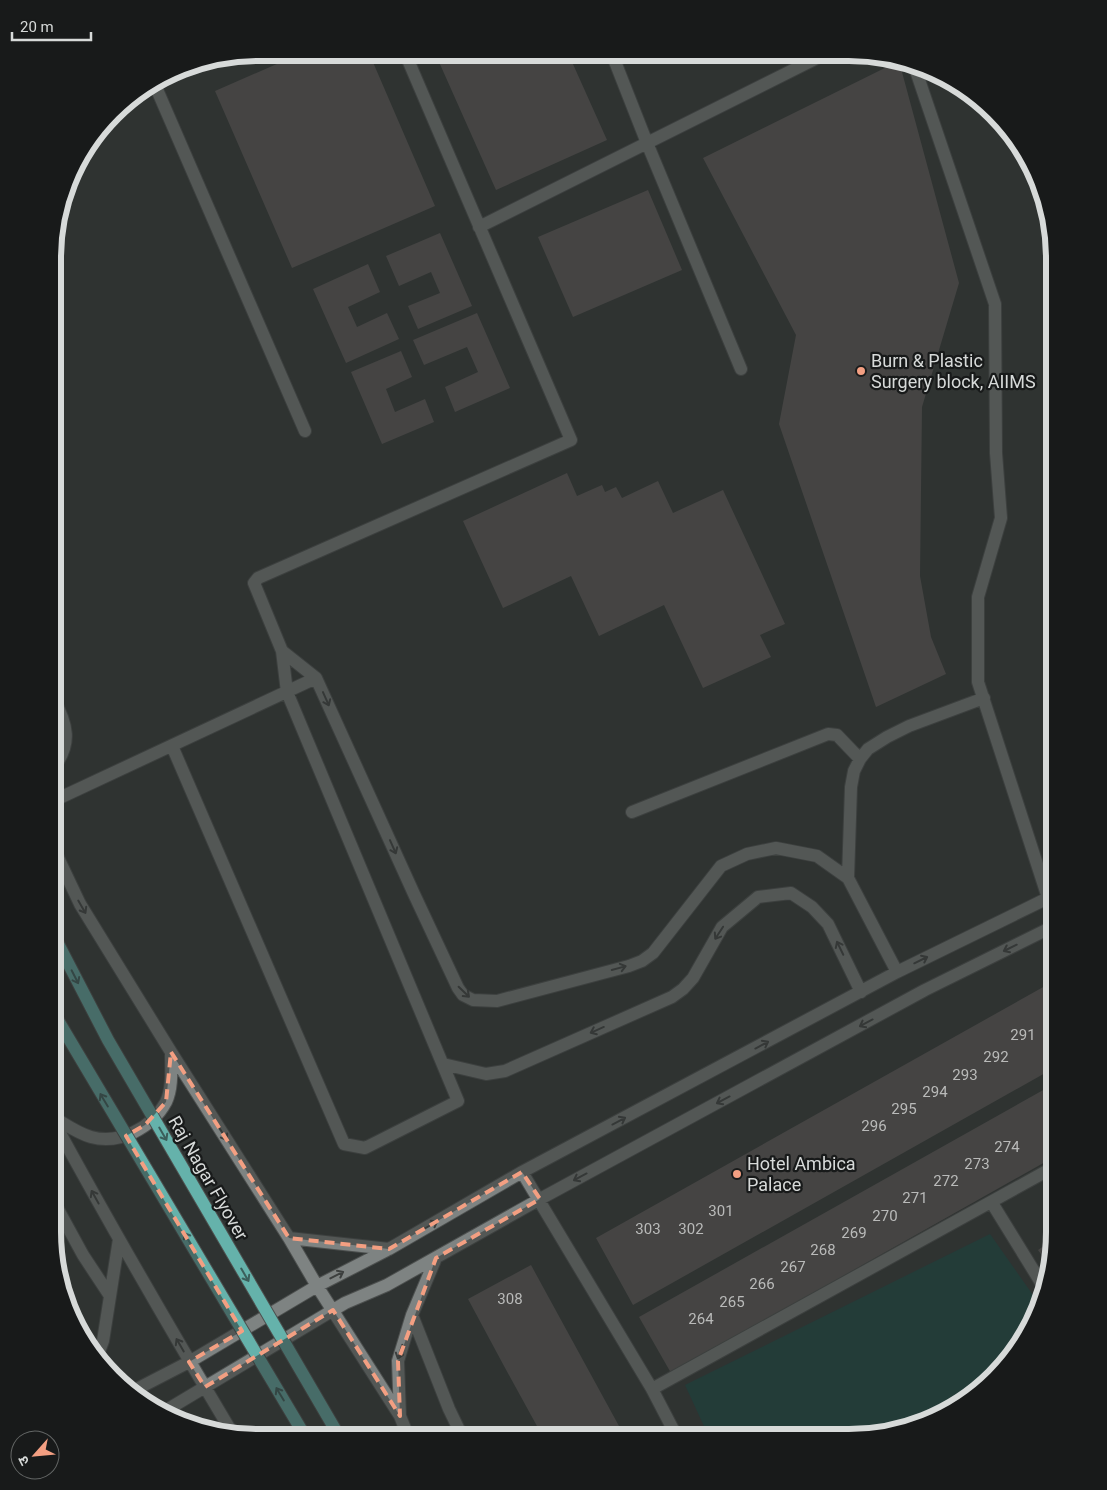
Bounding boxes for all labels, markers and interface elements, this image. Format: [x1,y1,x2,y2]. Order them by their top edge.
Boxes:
scale bar [12,10,91,42]
text: 20 m [20,18,54,36]
place label: Burn & Plastic Surgery block, AIIMS [871,350,1036,392]
marker: Burn & Plastic Surgery block, AIIMS [855,365,867,377]
one-way arrow [321,691,331,706]
one-way arrow [388,839,398,854]
one-way arrow [77,899,87,913]
one-way arrow [714,926,724,940]
one-way arrow [835,941,845,956]
one-way arrow [1003,943,1018,953]
one-way arrow [914,955,929,965]
one-way arrow [610,963,626,973]
one-way arrow [71,969,80,984]
one-way arrow [457,987,470,998]
one-way arrow [859,1018,874,1028]
one-way arrow [590,1025,605,1035]
house number: 291 [1010,1026,1036,1044]
one-way arrow [755,1039,769,1049]
house number: 292 [983,1048,1009,1066]
house number: 293 [952,1066,978,1084]
house number: 294 [922,1083,948,1101]
one-way arrow [99,1093,109,1107]
one-way arrow [716,1095,731,1105]
house number: 295 [891,1100,917,1118]
street label: Raj Nagar Flyover [164,1112,252,1244]
one-way arrow [611,1116,626,1125]
house number: 296 [861,1117,887,1135]
one-way arrow [218,1126,228,1140]
one-way arrow [158,1127,168,1141]
house number: 274 [994,1138,1020,1156]
place label: Hotel Ambica Palace [747,1153,856,1195]
house number: 273 [964,1155,990,1173]
marker: Hotel Ambica Palace [731,1168,743,1180]
one-way arrow [573,1172,588,1182]
house number: 272 [933,1172,959,1190]
one-way arrow [90,1189,100,1204]
house number: 271 [902,1189,928,1207]
house number: 301 [708,1202,734,1220]
house number: 270 [872,1207,898,1225]
one-way arrow [423,1219,437,1229]
house number: 303 [635,1220,661,1238]
house number: 302 [678,1220,704,1238]
house number: 269 [841,1224,867,1242]
one-way arrow [182,1233,192,1247]
house number: 268 [810,1241,836,1259]
house number: 267 [780,1258,806,1276]
one-way arrow [240,1267,250,1281]
one-way arrow [329,1270,344,1280]
house number: 266 [749,1275,775,1293]
house number: 308 [497,1290,523,1308]
house number: 265 [719,1293,745,1311]
house number: 264 [688,1310,714,1328]
one-way arrow [174,1338,184,1353]
one-way arrow [395,1344,405,1360]
one-way arrow [274,1388,284,1402]
north arrow [10,1430,60,1480]
text: उ [14,1453,32,1468]

